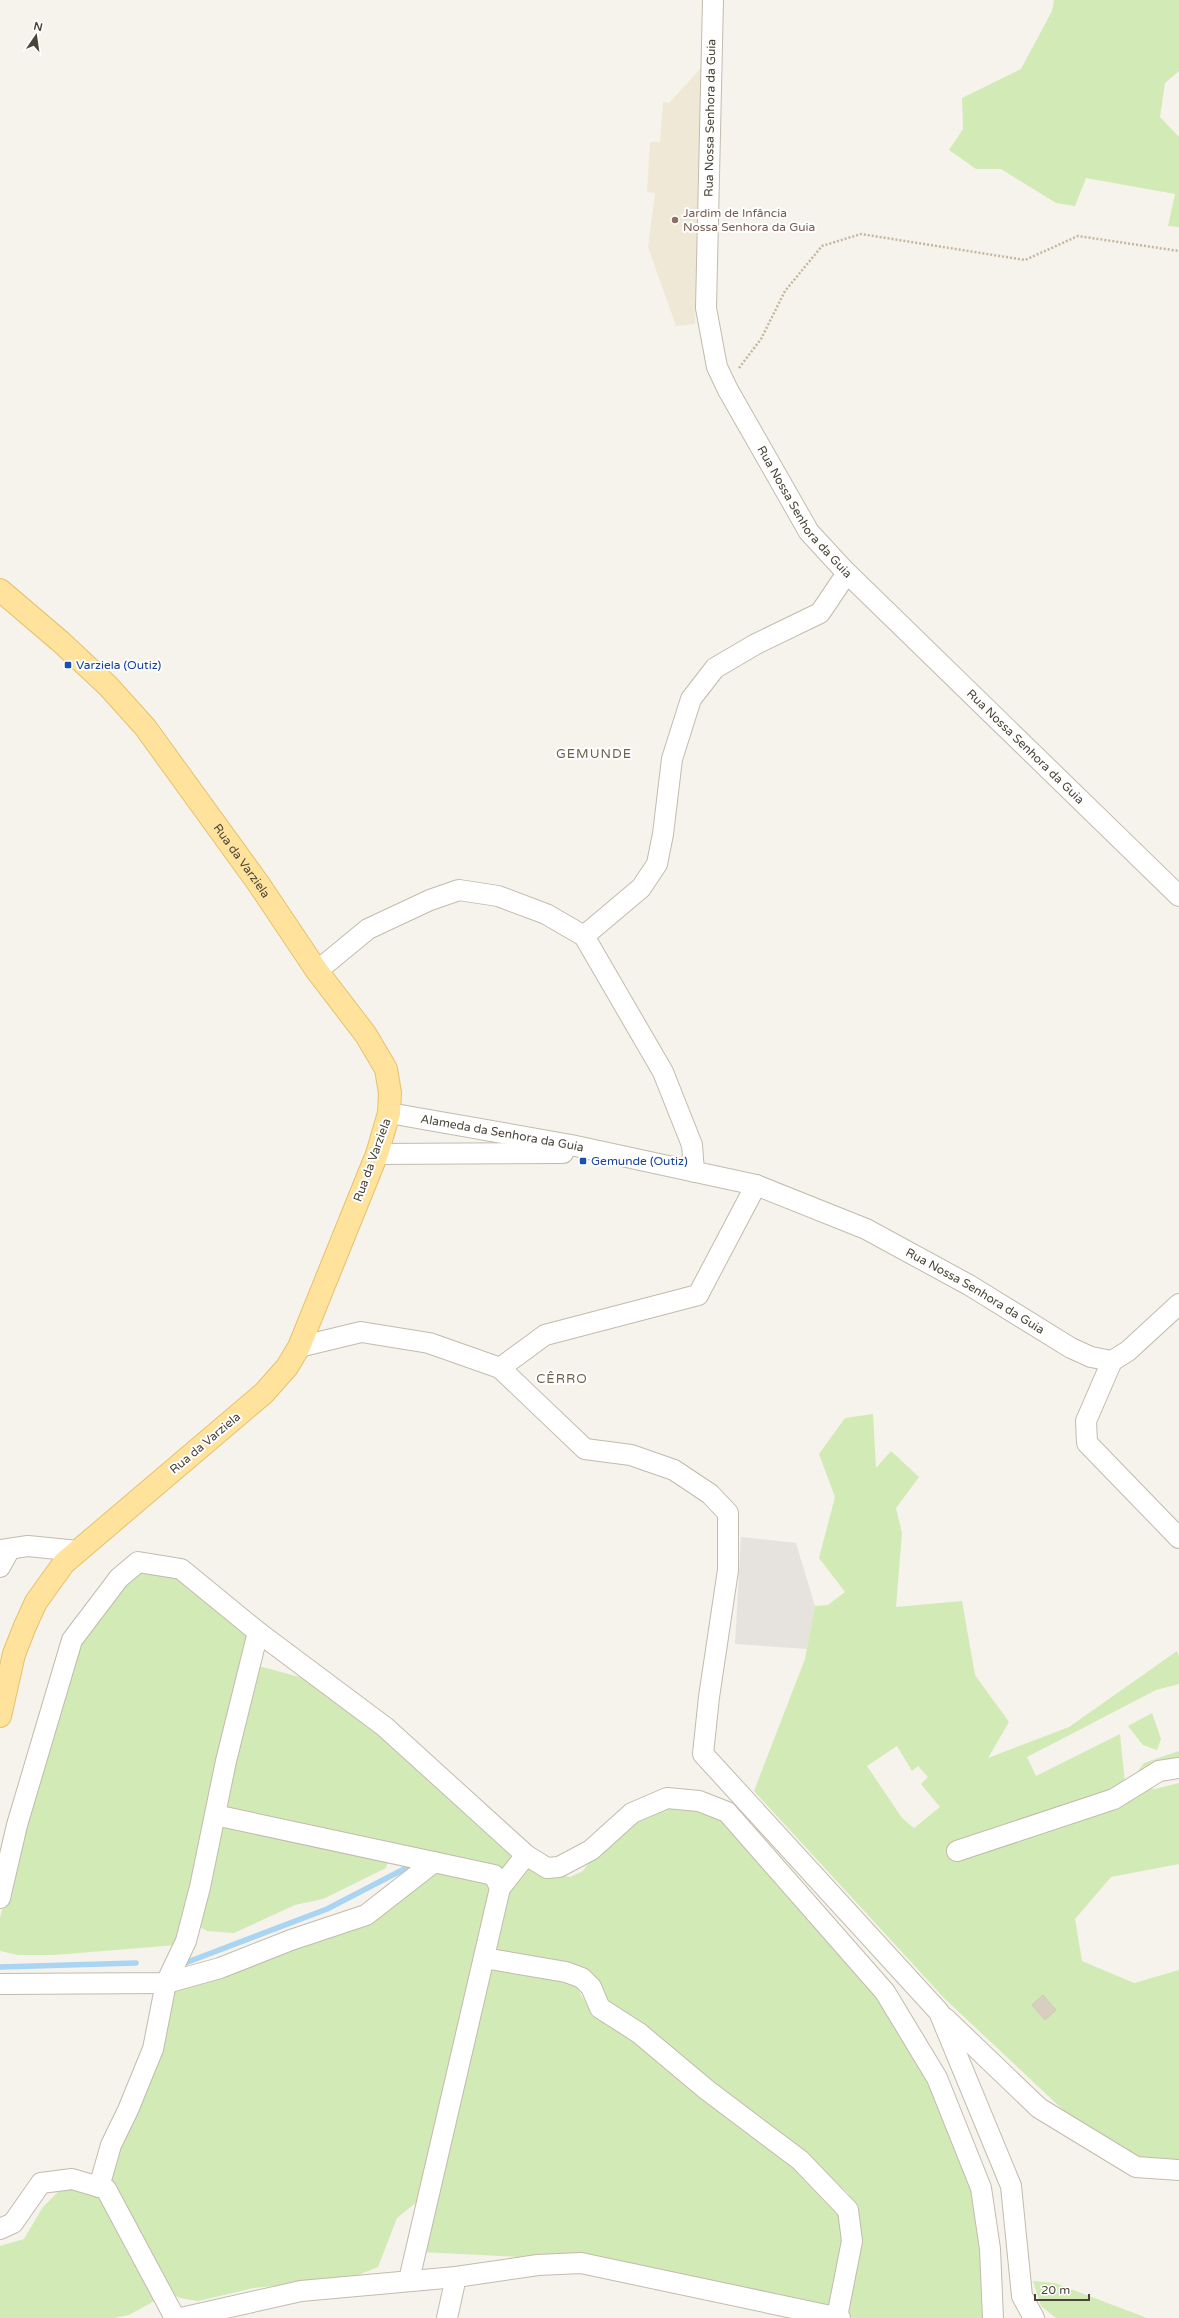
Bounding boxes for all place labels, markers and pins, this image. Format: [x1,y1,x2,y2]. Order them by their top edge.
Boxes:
place label: Jardim de Infância Nossa Senhora da Guia [683,206,815,234]
marker: Jardim de Infância Nossa Senhora da Guia [670,215,680,225]
place label: Varziela (Outiz) [76,658,162,672]
marker: Varziela (Outiz) [63,660,73,670]
place label: Gemunde (Outiz) [591,1154,688,1168]
marker: Gemunde (Outiz) [578,1156,588,1166]

